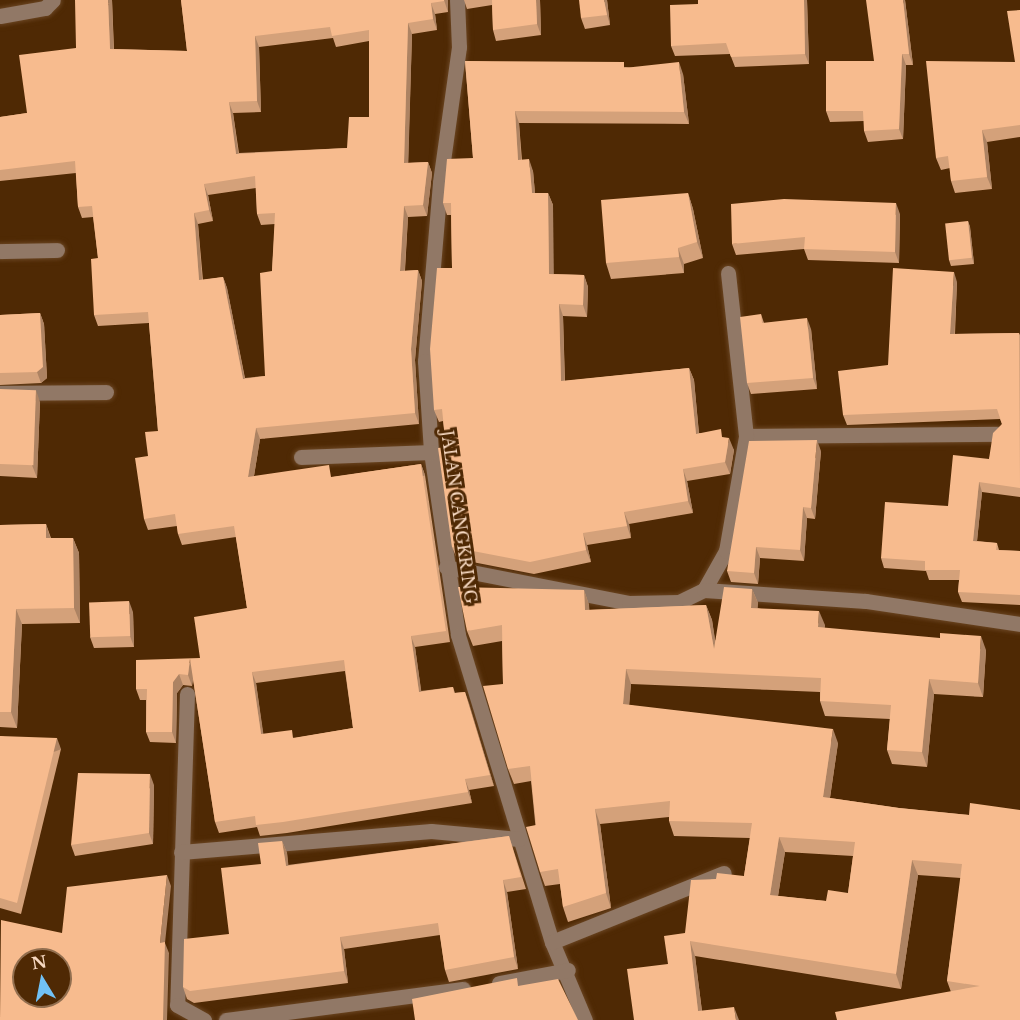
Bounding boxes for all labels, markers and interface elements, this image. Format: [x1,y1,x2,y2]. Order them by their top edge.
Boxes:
street label: JALAN CANGKRING [437,429,481,605]
north arrow [12,948,72,1008]
text: N [30,951,48,973]

